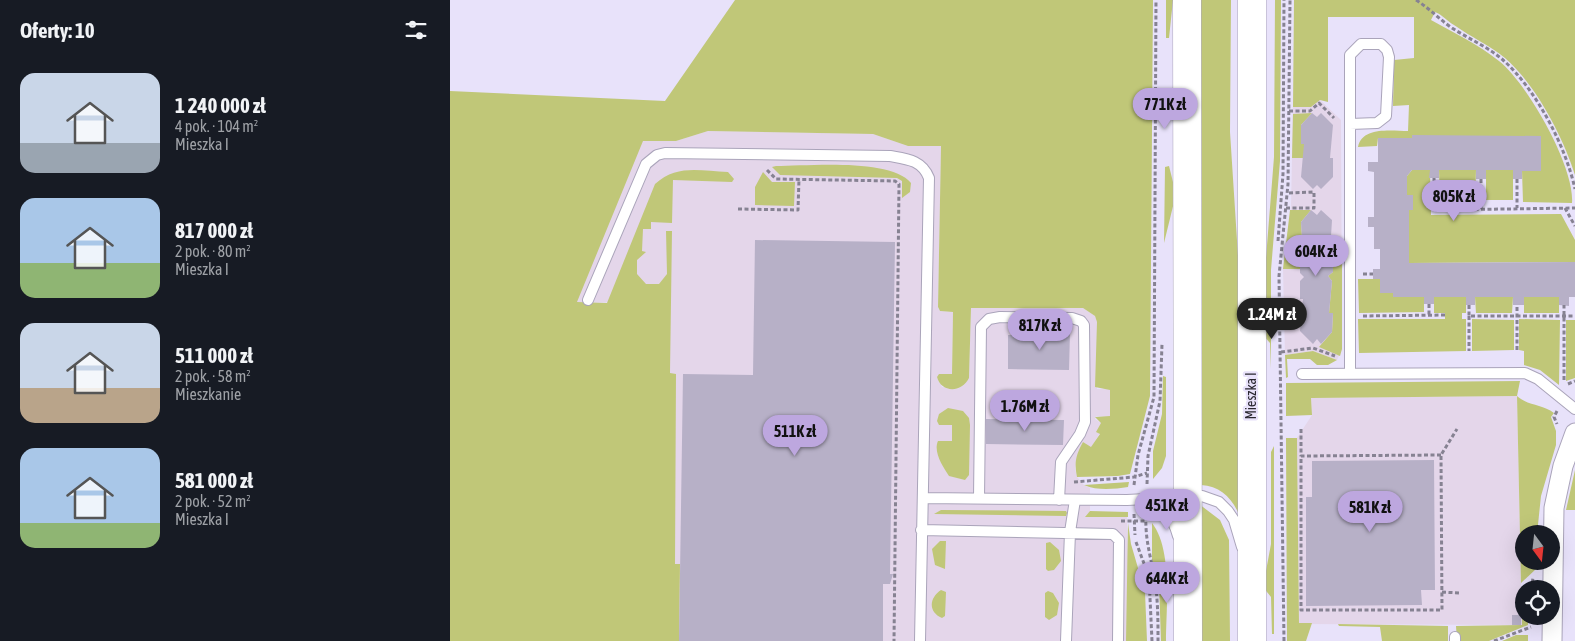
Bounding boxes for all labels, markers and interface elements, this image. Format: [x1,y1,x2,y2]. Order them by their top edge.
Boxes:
icon: filters [402,16,430,44]
text: Oferty: 10 [20,18,95,42]
pin: 771K zł [1119,88,1211,130]
icon: home [60,93,120,153]
text: 1 240 000 zł [175,93,266,117]
text: 771K zł [1144,95,1186,113]
text: 4 pok. · 104 m² [175,117,258,135]
text: Mieszka I [175,135,229,153]
pin: 805K zł [1408,180,1500,222]
text: 805K zł [1433,187,1475,205]
icon: home [60,218,120,278]
text: 817 000 zł [175,218,253,242]
pin: 604K zł [1270,234,1362,277]
text: 2 pok. · 80 m² [175,242,251,260]
text: 604K zł [1295,242,1337,260]
text: Mieszka I [175,260,229,278]
pin: 1.24M zł [1220,298,1324,340]
text: 1.24M zł [1248,305,1296,323]
pin: 817K zł [994,308,1086,351]
text: 817K zł [1019,316,1061,334]
icon: home [60,343,120,403]
text: 511 000 zł [175,343,253,367]
text: 2 pok. · 58 m² [175,367,251,385]
street label: Mieszka I [1243,372,1259,420]
text: Mieszkanie [175,385,241,403]
pin: 1.76M zł [973,390,1077,432]
text: 1.76M zł [1001,397,1049,415]
pin: 511K zł [749,414,841,457]
text: 511K zł [774,422,816,440]
icon: home [60,468,120,528]
text: 581 000 zł [175,468,253,492]
pin: 451K zł [1121,488,1213,531]
pin: 581K zł [1324,490,1416,533]
text: 2 pok. · 52 m² [175,492,251,510]
text: 451K zł [1146,496,1188,514]
text: 581K zł [1349,498,1391,516]
text: Mieszka I [175,510,229,528]
north arrow [1515,525,1560,570]
map controls [1515,525,1560,625]
pin: 644K zł [1121,562,1213,604]
text: 644K zł [1146,569,1188,587]
button: locate [1515,580,1560,625]

